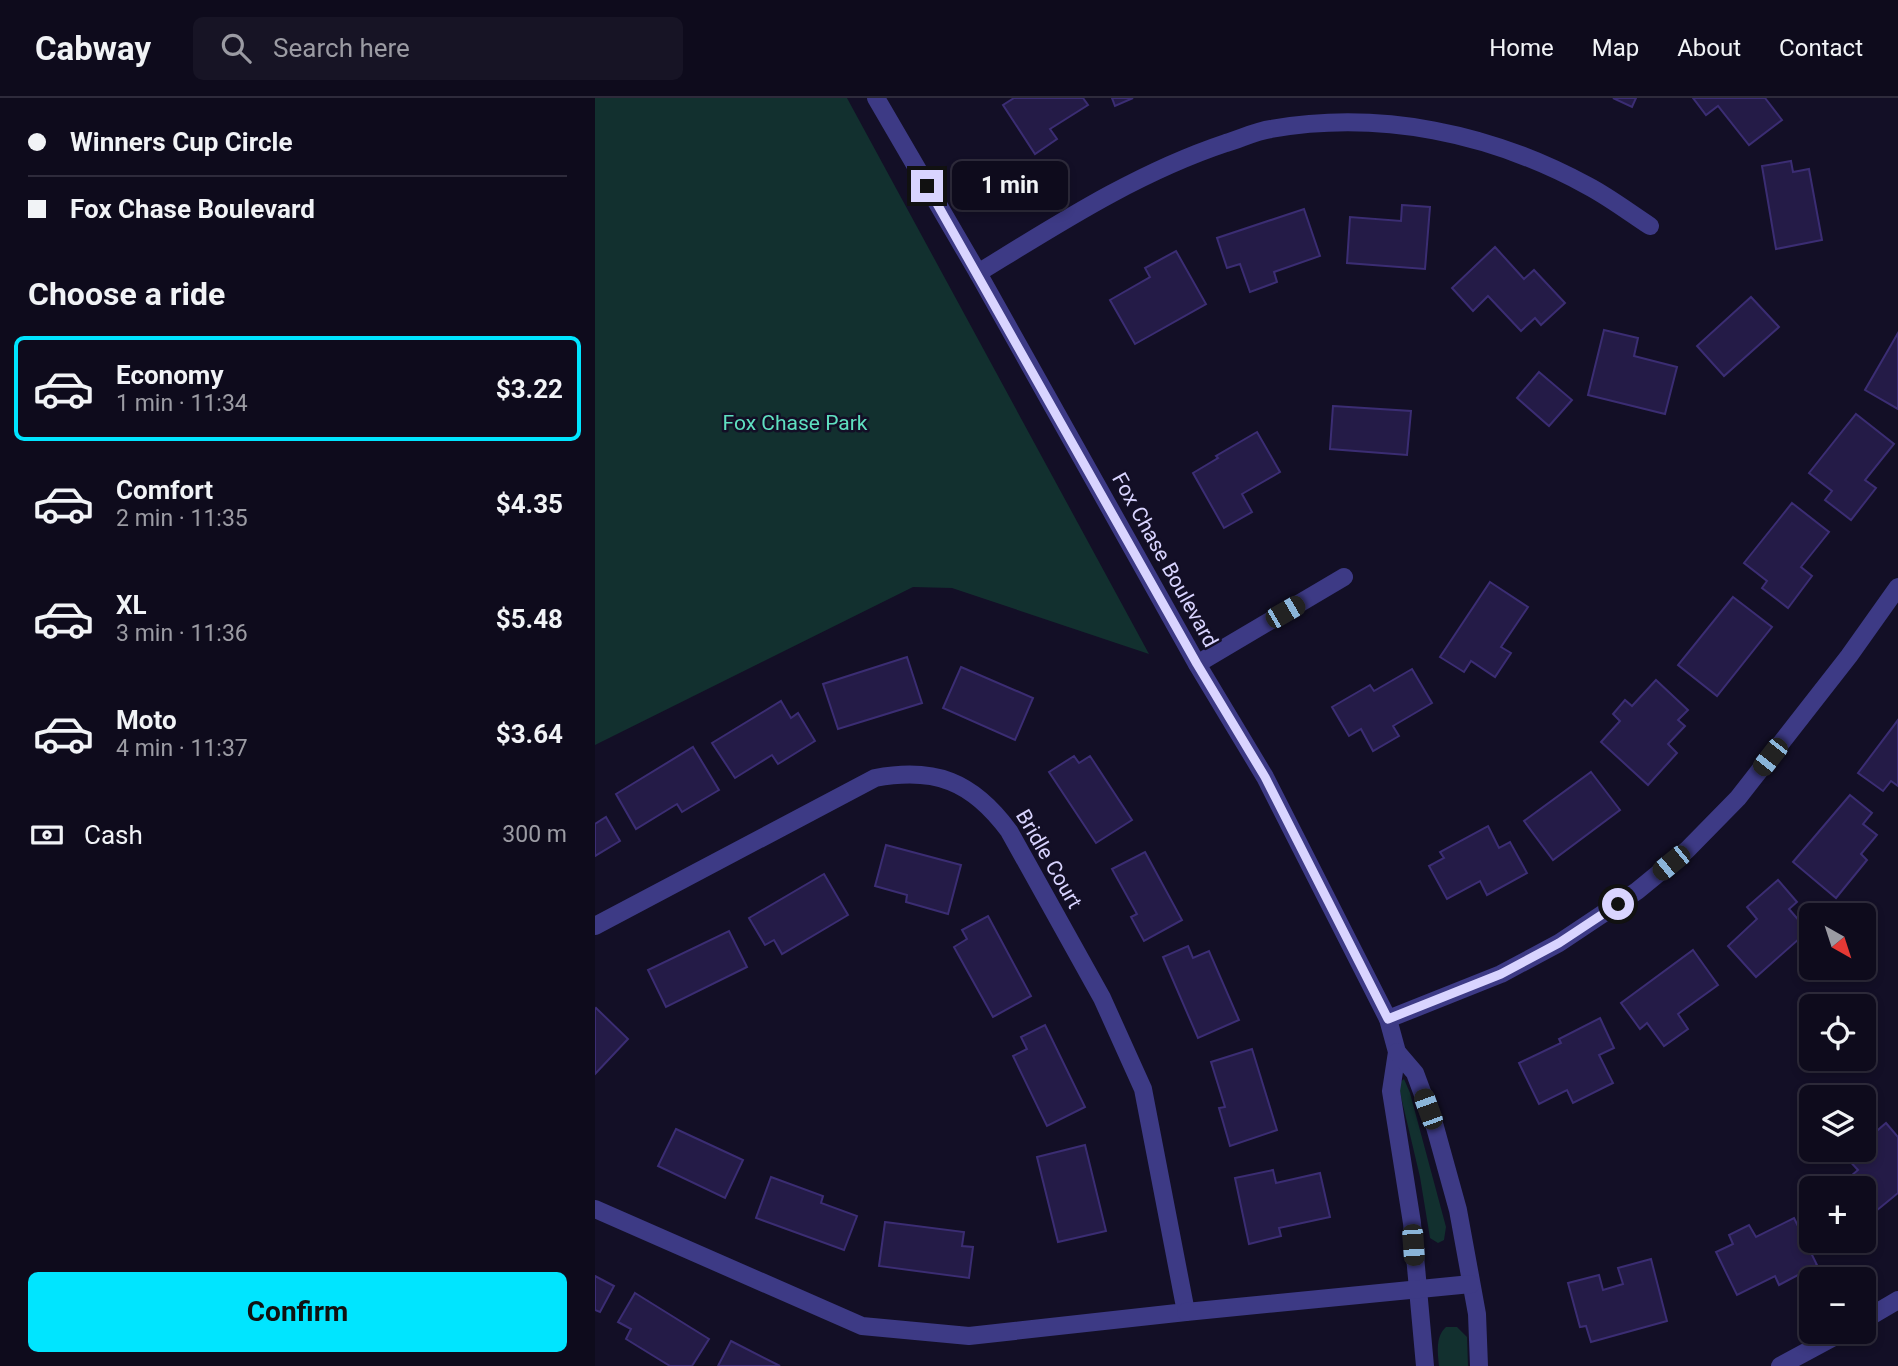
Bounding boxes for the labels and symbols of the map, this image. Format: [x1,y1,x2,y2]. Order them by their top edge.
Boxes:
callout: 1 min [951,162,1067,210]
route end [911,170,943,202]
park label: Fox Chase Park [723,411,868,435]
street label: Fox Chase Boulevard [1107,469,1223,651]
car [1262,592,1309,632]
car [1749,734,1792,780]
street label: Bridle Court [1011,805,1087,913]
car [1649,842,1694,884]
route start [1602,888,1634,920]
north arrow [1799,903,1876,980]
car [1411,1086,1446,1132]
car [1402,1223,1425,1267]

